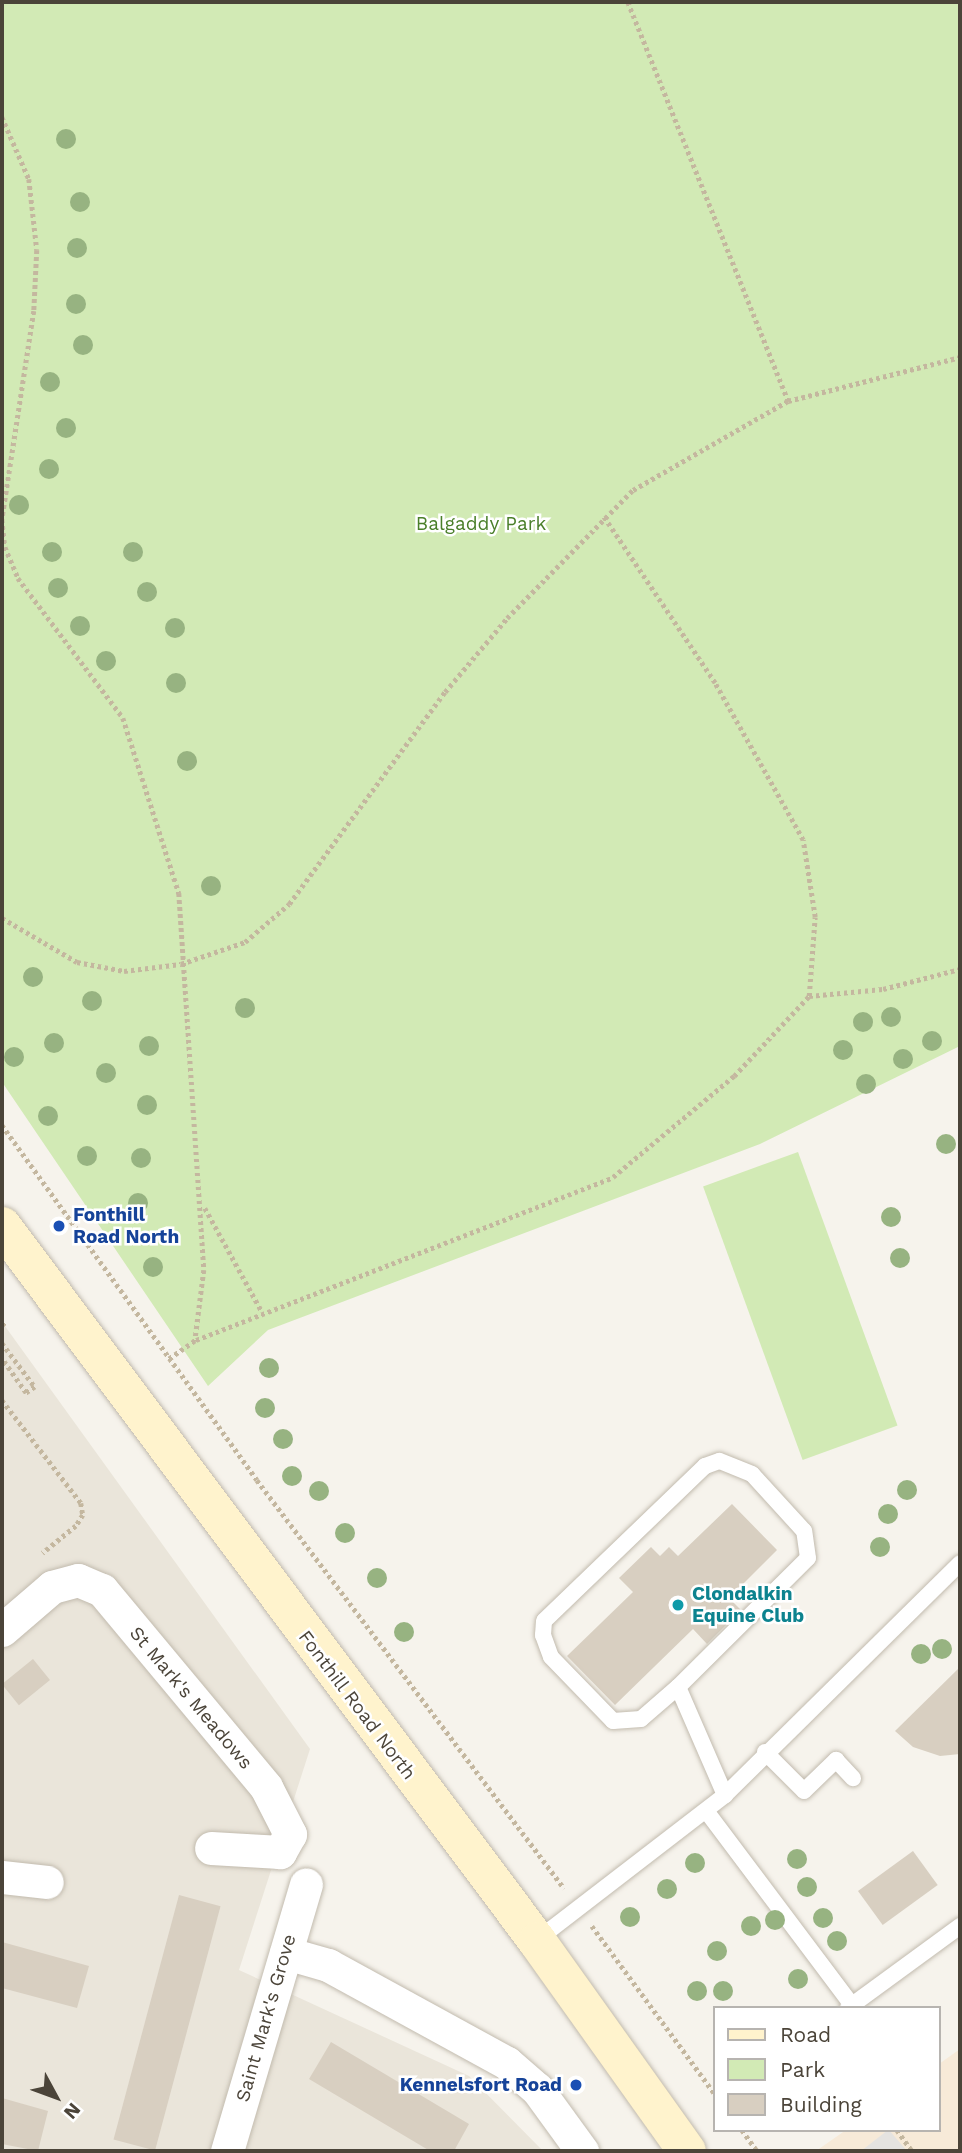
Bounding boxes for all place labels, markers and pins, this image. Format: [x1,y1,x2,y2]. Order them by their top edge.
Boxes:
place label: Fonthill Road North [73,1204,179,1248]
marker: Fonthill Road North [51,1218,67,1234]
place label: Clondalkin Equine Club [692,1583,804,1627]
marker: Clondalkin Equine Club [670,1597,686,1613]
place label: Kennelsfort Road [400,2074,562,2096]
marker: Kennelsfort Road [568,2077,584,2093]

